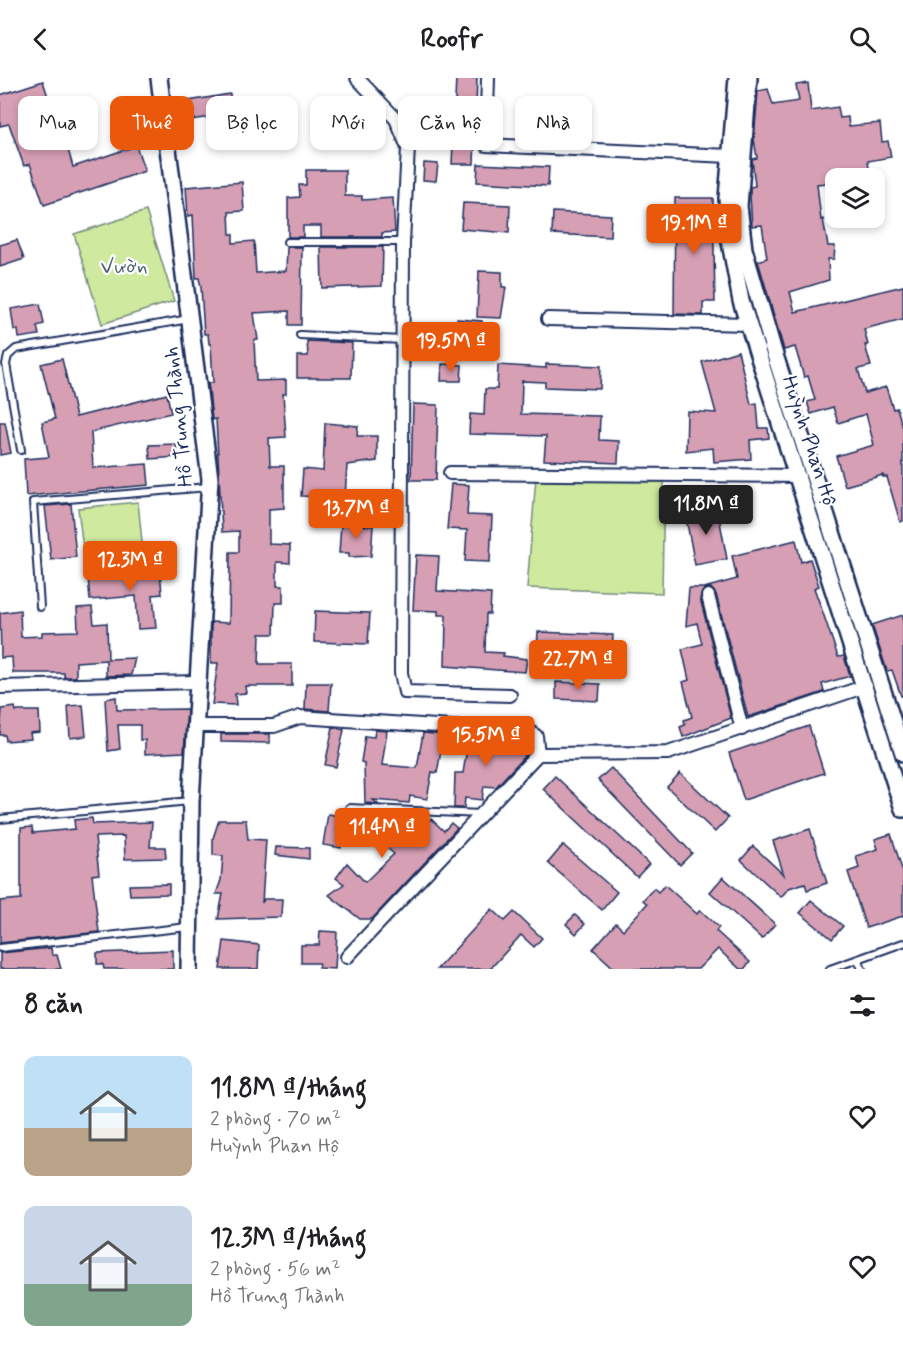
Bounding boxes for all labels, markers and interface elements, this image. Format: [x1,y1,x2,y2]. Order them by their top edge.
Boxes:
text: Roofr [420,22,483,57]
icon: back [24,23,57,56]
icon: search [846,23,879,56]
chip: Mua [18,96,98,150]
chip: Thuê [110,96,194,150]
chip: Bộ lọc [206,96,298,150]
chip: Mới [310,96,386,150]
chip: Căn hộ [398,96,503,150]
chip: Nhà [515,96,592,150]
map controls [825,168,885,228]
button: layers [825,168,885,228]
pin: 19.1M ₫ [639,204,749,255]
text: 19.1M ₫ [660,210,728,237]
park label: Vườn [101,253,147,281]
pin: 19.5M ₫ [396,322,506,373]
text: 19.5M ₫ [416,328,486,355]
street label: Hồ Trung Thành [158,345,200,489]
street label: Huỳnh Phan Hộ [775,372,843,510]
pin: 11.8M ₫ [651,485,761,536]
pin: 13.7M ₫ [301,489,411,540]
text: 11.8M ₫ [673,491,739,518]
text: 13.7M ₫ [323,495,389,522]
pin: 12.3M ₫ [75,541,185,592]
text: 12.3M ₫ [97,547,163,574]
pin: 22.7M ₫ [523,640,633,691]
text: 22.7M ₫ [543,646,613,673]
pin: 15.5M ₫ [431,716,541,767]
text: 15.5M ₫ [452,722,520,749]
pin: 11.4M ₫ [327,808,437,859]
text: 11.4M ₫ [349,814,415,841]
text: 8 căn [24,988,83,1022]
icon: filters [846,989,879,1022]
text: 11.8M ₫/tháng [210,1072,367,1106]
icon: home [72,1080,144,1152]
icon: heart [846,1100,879,1133]
text: 2 phòng · 70 m² [210,1106,341,1133]
text: Huỳnh Phan Hộ [210,1133,339,1160]
text: 12.3M ₫/tháng [210,1222,367,1256]
icon: home [72,1230,144,1302]
icon: heart [846,1250,879,1283]
text: 2 phòng · 56 m² [210,1256,340,1283]
text: Hồ Trung Thành [210,1283,344,1310]

